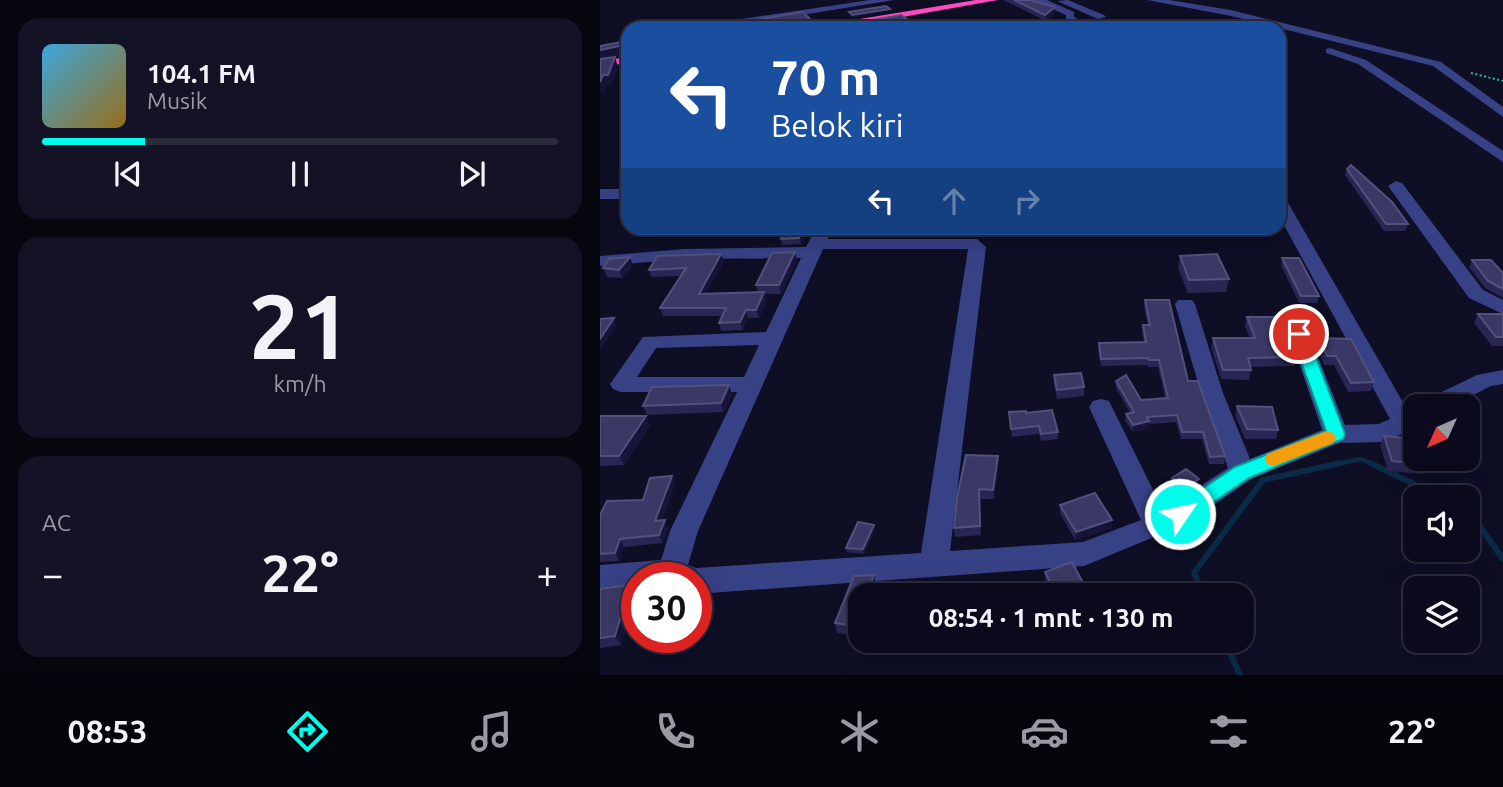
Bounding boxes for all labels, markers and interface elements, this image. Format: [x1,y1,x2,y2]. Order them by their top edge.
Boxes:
icon: left [656,49,747,140]
text: 70 m [771,49,880,104]
text: 104.1 FM [147,59,256,88]
text: Musik [147,88,207,113]
text: Belok kiri [771,107,903,143]
icon: previous [109,155,147,193]
icon: pause [281,155,319,193]
icon: next [453,155,491,193]
icon: left [862,182,900,220]
icon: ahead [935,182,973,220]
icon: right [1008,182,1046,220]
text: 21 [249,274,351,376]
pin [1269,304,1329,364]
icon: arrive [1280,315,1318,353]
text: km/h [273,371,327,396]
north arrow [1403,394,1480,471]
map controls [1403,394,1480,653]
position arrow [1143,477,1217,551]
button: sound [1403,485,1480,562]
text: AC [42,510,71,535]
text: 22° [261,544,339,602]
text: − [42,553,63,595]
text: + [537,553,558,595]
speed limit sign: 30 [621,562,712,653]
button: layers [1403,576,1480,653]
text: 08:54 · 1 mnt · 130 m [929,603,1173,632]
icon: directions [283,707,332,756]
icon: music [467,707,516,756]
icon: phone [651,707,700,756]
icon: climate [835,707,884,756]
icon: car [1020,707,1069,756]
icon: filters [1204,707,1253,756]
text: 08:53 [68,713,148,749]
text: 22° [1388,713,1435,749]

